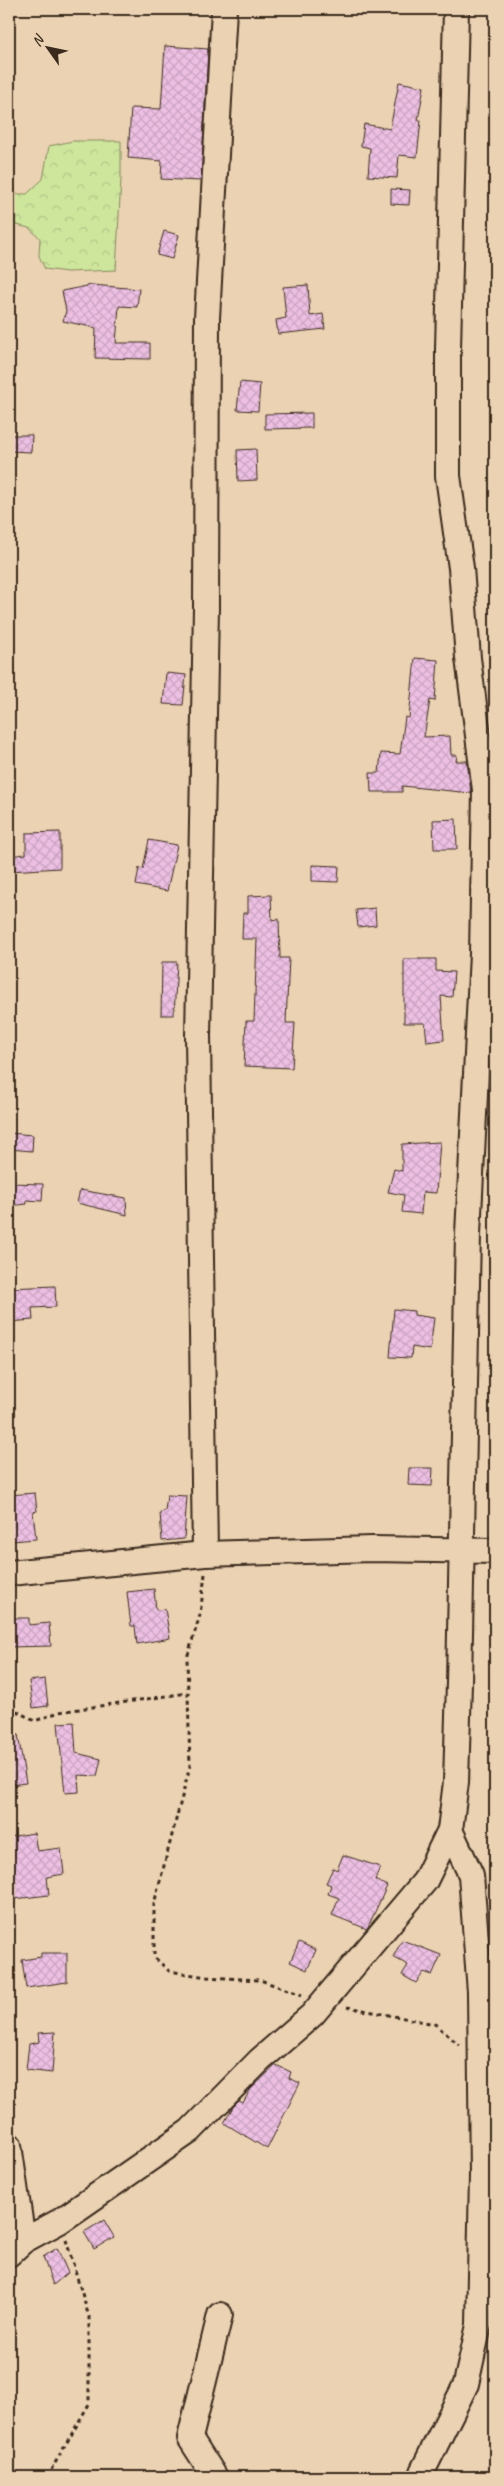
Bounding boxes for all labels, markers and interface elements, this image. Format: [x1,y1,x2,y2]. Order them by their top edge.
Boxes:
north arrow [22,22,72,72]
text: N [28,31,48,49]

